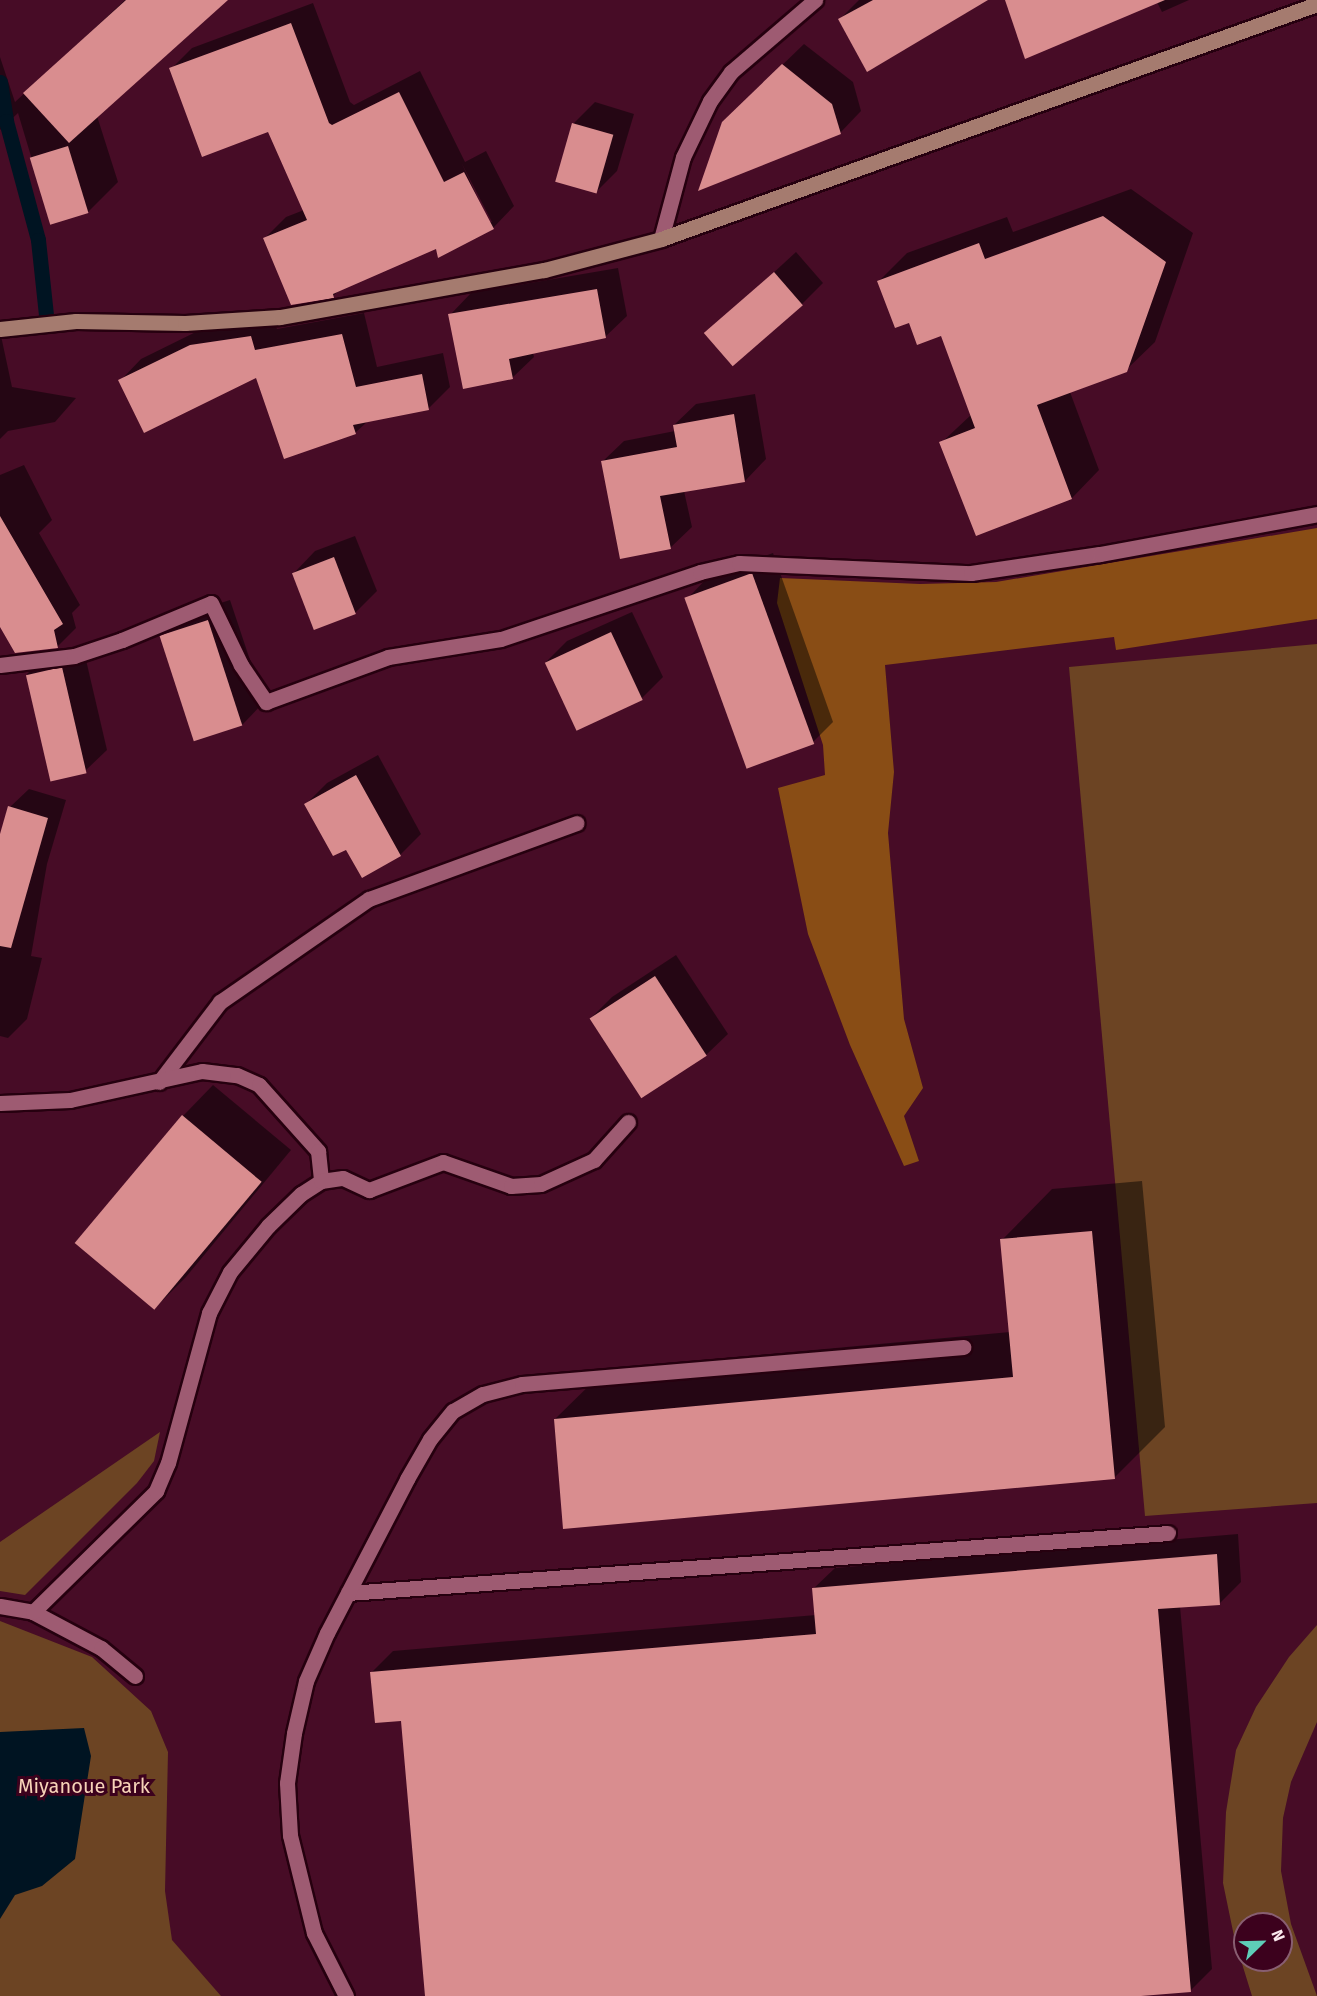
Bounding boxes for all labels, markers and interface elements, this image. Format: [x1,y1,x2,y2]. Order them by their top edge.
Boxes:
park label: Miyanoue Park [18,1774,150,1798]
north arrow [1233,1912,1293,1972]
text: N [1267,1927,1289,1944]

